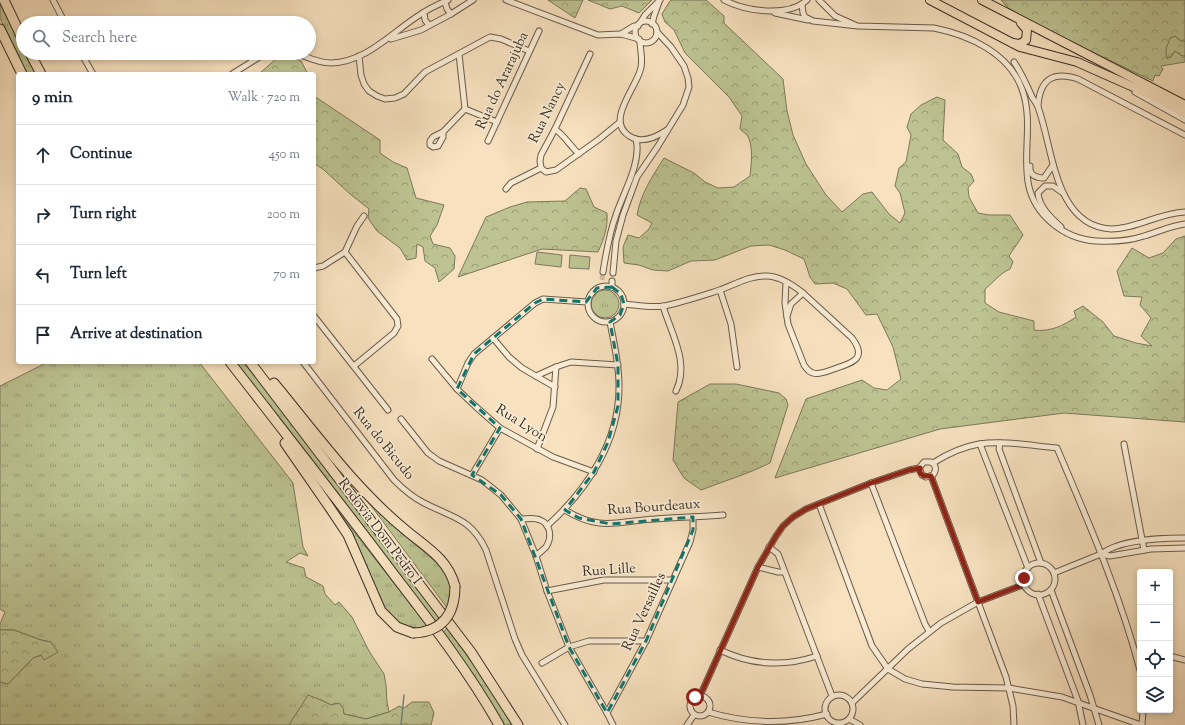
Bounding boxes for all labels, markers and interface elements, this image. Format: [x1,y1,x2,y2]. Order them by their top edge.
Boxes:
search box [16,16,316,60]
icon: search [30,27,52,49]
text: Search here [62,28,137,49]
street label: Rua do Ararajuba [472,28,535,133]
street label: Rua Nancy [525,79,571,147]
text: 9 min [32,86,73,110]
text: Walk · 720 m [228,89,300,107]
icon: ahead [32,144,54,166]
text: Continue [70,144,132,165]
text: 450 m [269,146,300,164]
icon: right [32,204,54,226]
text: Turn right [70,204,136,225]
text: 200 m [267,206,300,224]
icon: left [32,264,54,286]
text: Turn left [70,264,127,285]
text: 70 m [273,266,300,284]
icon: arrive [32,324,54,346]
text: Arrive at destination [70,324,203,345]
street label: Rua Lyon [491,400,551,448]
street label: Rua do Bicudo [348,403,419,485]
street label: Rodovia Dom Pedro I [332,475,426,590]
street label: Rua Bourdeaux [607,495,702,521]
street label: Rua Lille [581,559,637,583]
street label: Rua Versailles [618,569,672,655]
route end [1015,569,1033,587]
map controls [1137,569,1173,713]
button: + [1137,569,1173,605]
button: − [1137,605,1173,641]
button: locate [1137,641,1173,677]
button: layers [1137,677,1173,713]
route start [686,688,704,706]

